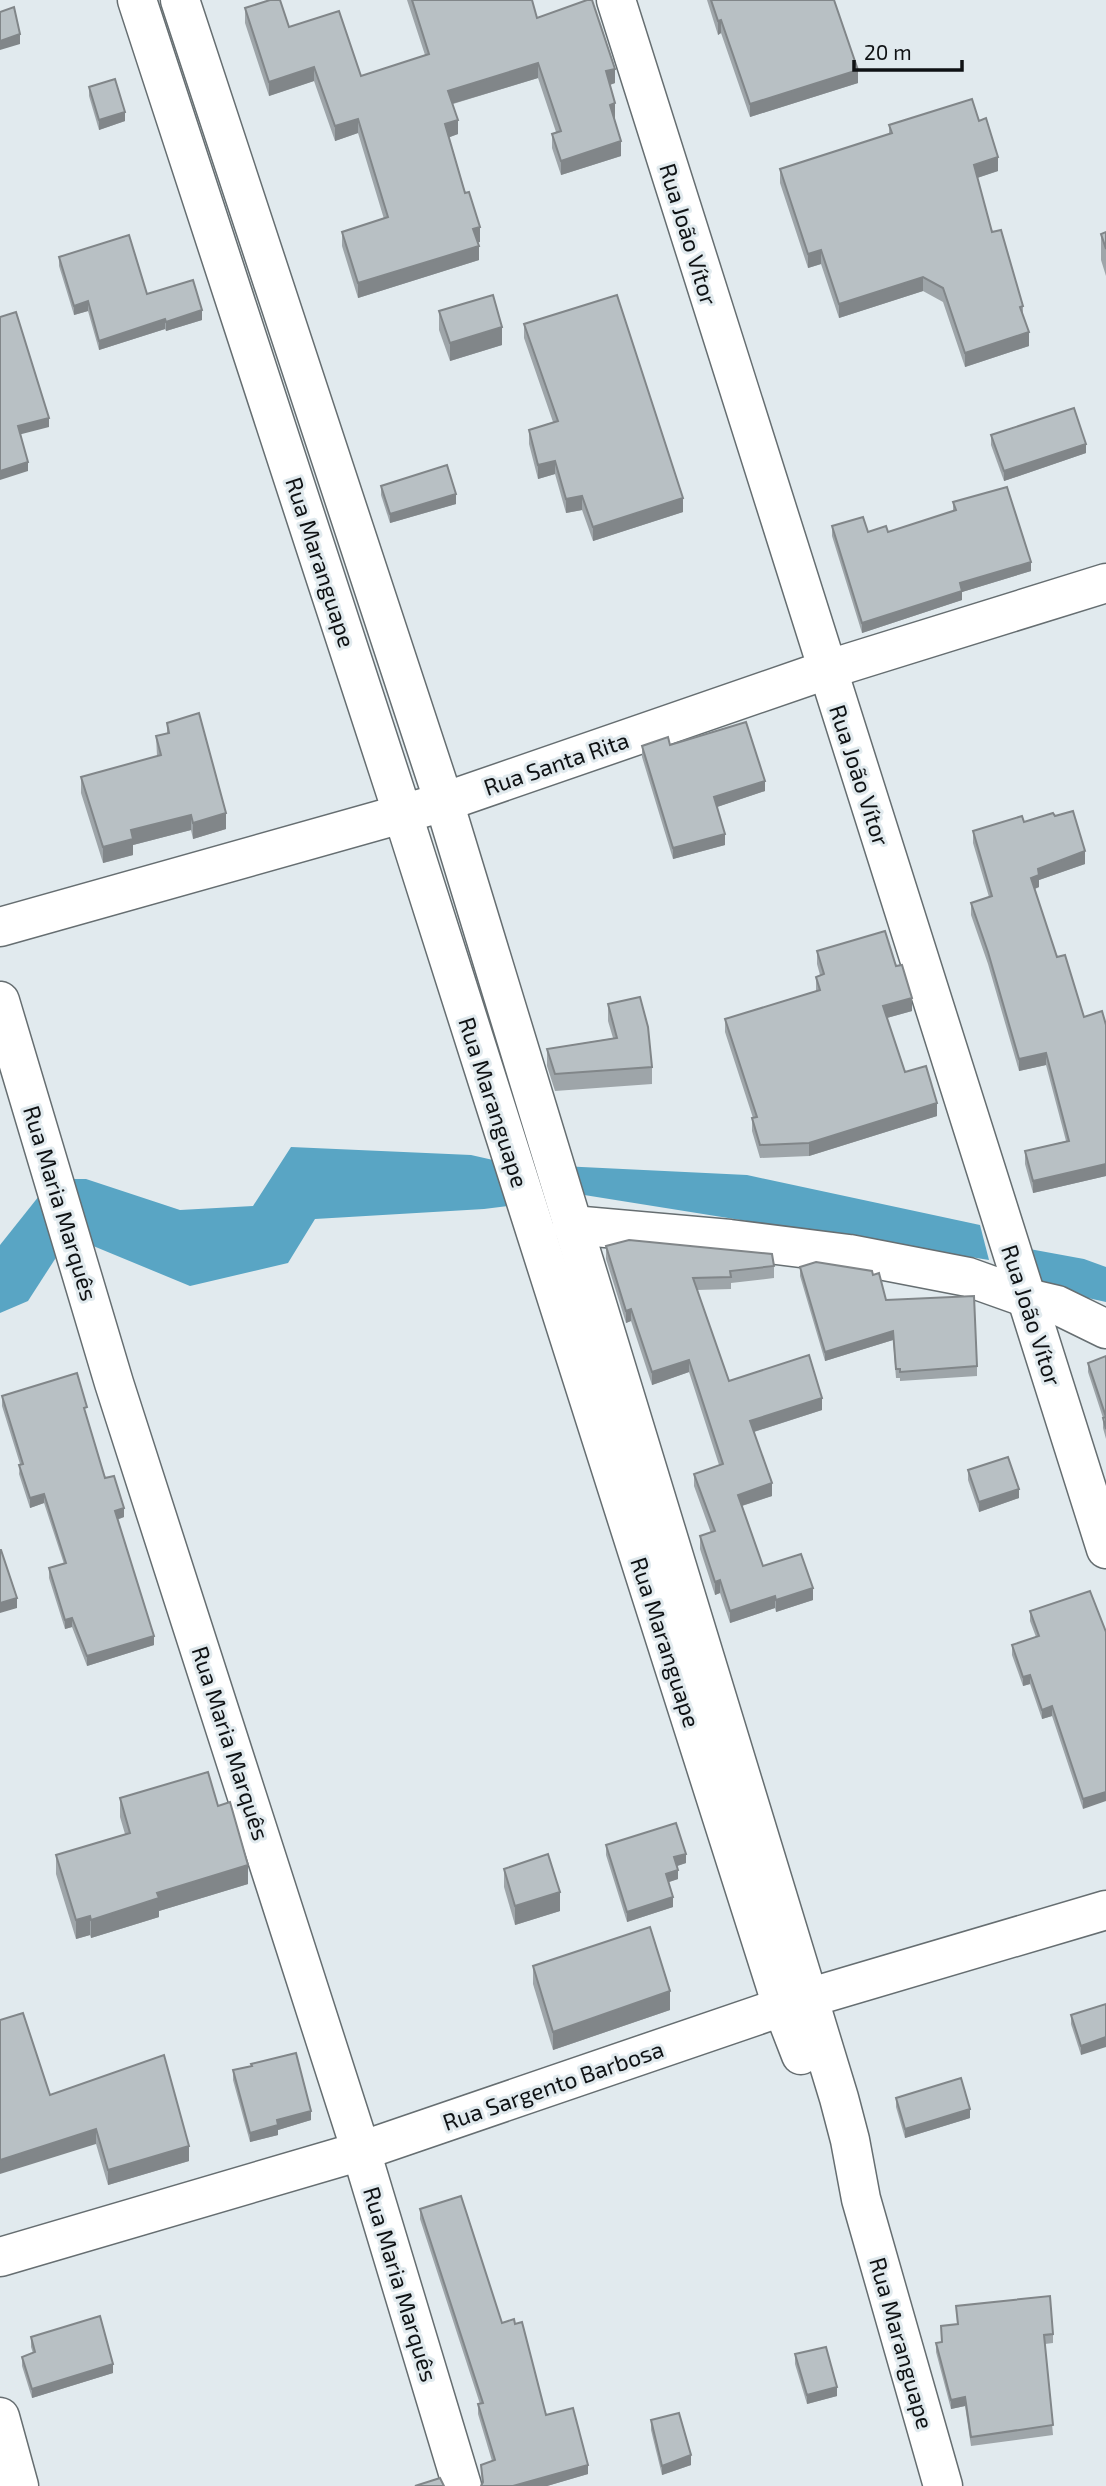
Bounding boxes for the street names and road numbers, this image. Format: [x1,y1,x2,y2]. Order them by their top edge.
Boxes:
street label: Rua João Vítor [654,160,724,308]
street label: Rua Maranguape [280,473,362,651]
street label: Rua João Vítor [824,701,896,849]
street label: Rua Santa Rita [480,725,632,801]
street label: Rua Maranguape [453,1013,535,1191]
street label: Rua Maria Marquês [18,1102,104,1304]
street label: Rua João Vítor [996,1241,1068,1389]
street label: Rua Maranguape [625,1553,707,1731]
street label: Rua Maria Marquês [186,1642,276,1844]
street label: Rua Sargento Barbosa [439,2034,667,2136]
street label: Rua Maria Marquês [358,2183,444,2385]
street label: Rua Maranguape [864,2254,940,2432]

